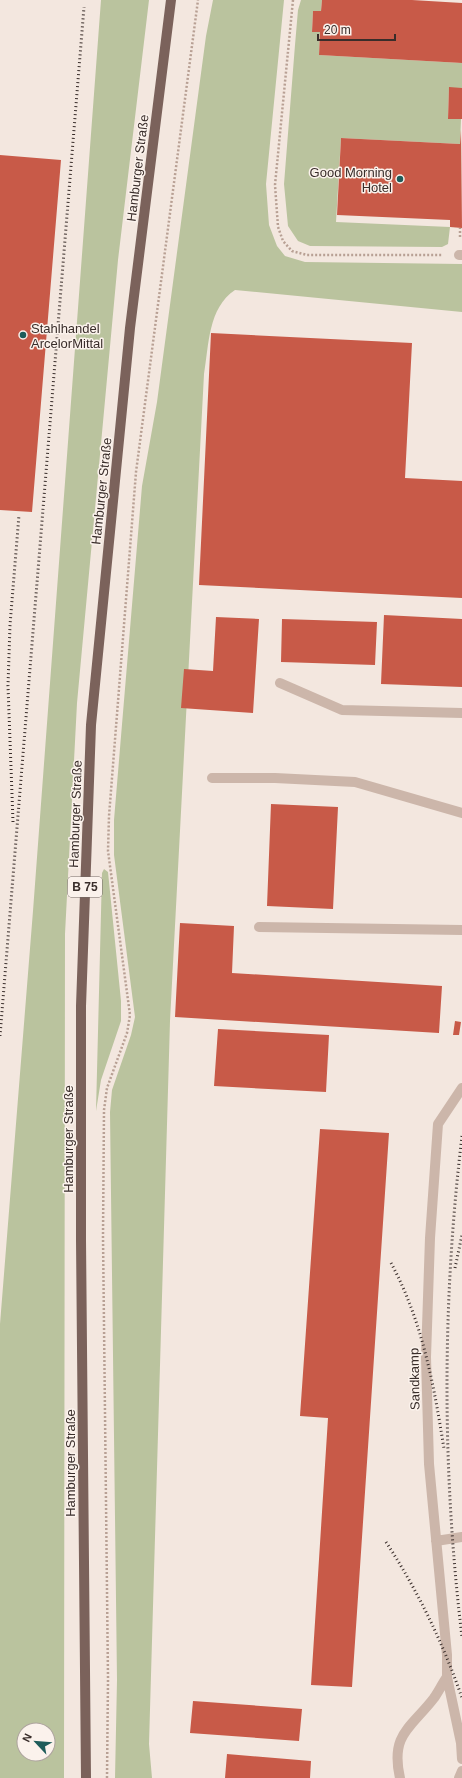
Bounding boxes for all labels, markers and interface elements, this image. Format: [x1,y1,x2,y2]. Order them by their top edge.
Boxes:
scale bar [318,16,395,42]
text: 20 m [324,23,351,37]
street label: Hamburger Straße [123,114,152,222]
place label: Good Morning Hotel [310,165,392,195]
marker: Good Morning Hotel [395,174,405,184]
place label: Stahlhandel ArcelorMittal [31,321,103,351]
marker: Stahlhandel ArcelorMittal [18,330,28,340]
street label: Hamburger Straße [88,437,115,545]
street label: Hamburger Straße [66,760,85,868]
road number: B 75 [68,877,102,897]
street label: Hamburger Straße [61,1085,76,1193]
street label: Sandkamp [406,1348,423,1410]
street label: Hamburger Straße [63,1409,78,1517]
north arrow [16,1722,56,1762]
text: N [20,1731,34,1744]

